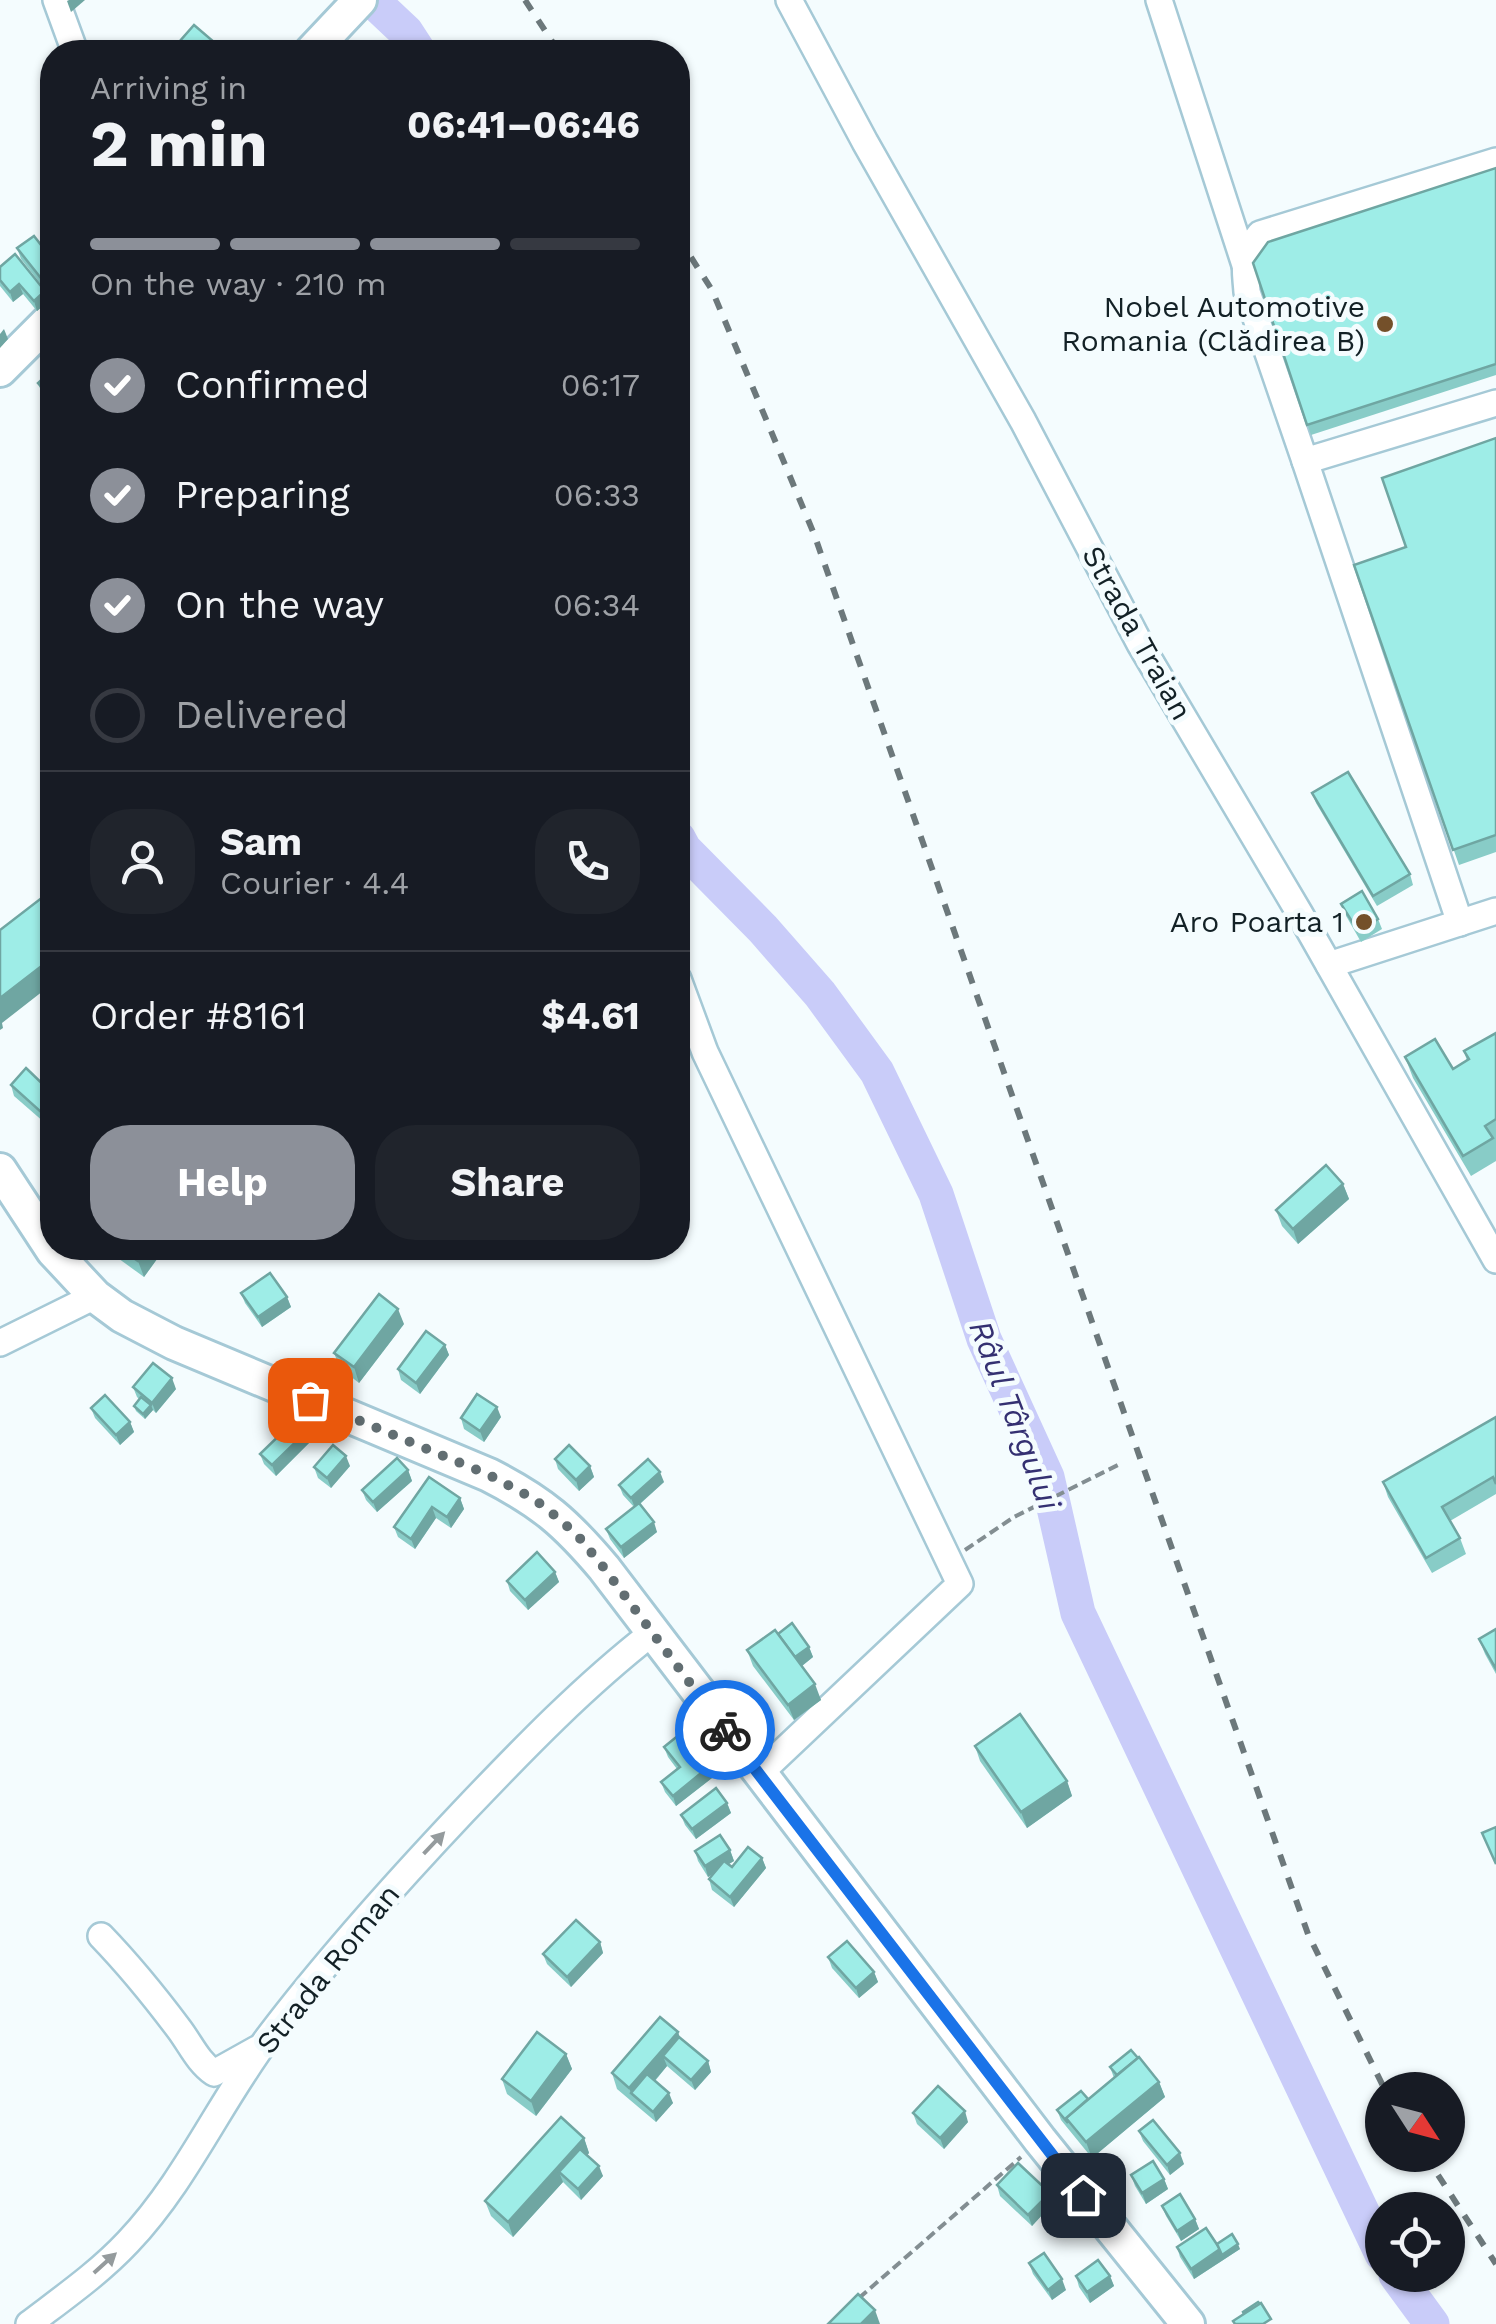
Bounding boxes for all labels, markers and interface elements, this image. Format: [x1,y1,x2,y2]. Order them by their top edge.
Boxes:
text: Arriving in [90,69,247,107]
text: 06:41–06:46 [407,103,640,147]
text: 2 min [90,106,268,182]
text: On the way · 210 m [90,265,387,303]
place label: Nobel Automotive Romania (Clădirea B) [1061,289,1365,358]
marker: Nobel Automotive Romania (Clădirea B) [1374,313,1396,335]
icon: check [90,358,145,413]
text: Confirmed [175,363,370,407]
text: 06:17 [561,366,640,404]
icon: check [90,468,145,523]
text: Preparing [175,473,350,517]
text: 06:33 [554,476,640,514]
street label: Strada Traian [1075,540,1200,726]
icon: check [90,578,145,633]
text: On the way [175,583,384,627]
text: 06:34 [553,586,640,624]
text: Delivered [175,693,348,737]
button: person [90,809,195,914]
button: phone [535,809,640,914]
text: Sam [220,820,302,864]
text: Courier · 4.4 [220,864,409,902]
place label: Aro Poarta 1 [1170,904,1344,939]
marker: Aro Poarta 1 [1353,911,1375,933]
text: Order #8161 [90,994,307,1038]
text: $4.61 [541,994,640,1038]
button: Help [90,1125,355,1240]
button: Share [375,1125,640,1240]
water label: Râul Târgului [961,1315,1069,1516]
pin [268,1358,353,1443]
icon: bag [283,1373,338,1428]
courier [675,1680,775,1780]
icon: bike [698,1703,753,1758]
one-way arrow [422,1832,445,1856]
street label: Strada Roman [249,1877,407,2060]
north arrow [1365,2072,1465,2172]
map controls [1365,2072,1465,2292]
pin [1041,2153,1126,2238]
icon: home [1056,2168,1111,2223]
button: locate [1365,2192,1465,2292]
one-way arrow [92,2253,117,2275]

